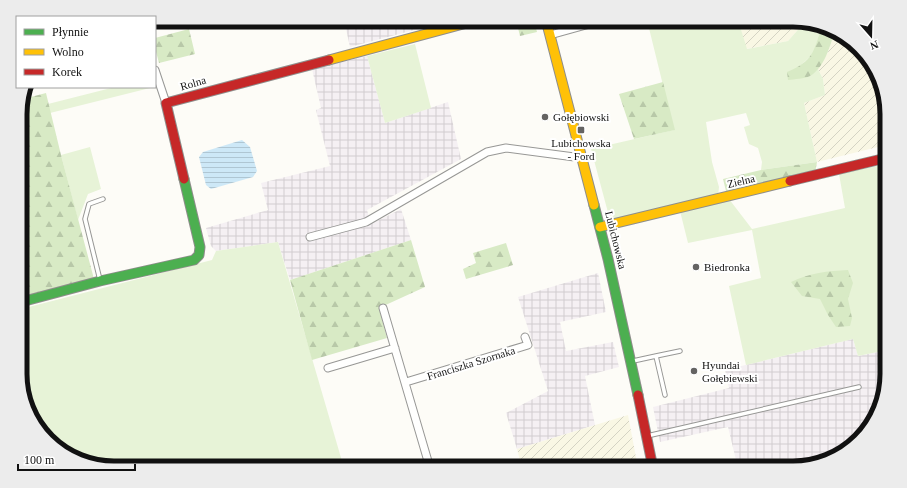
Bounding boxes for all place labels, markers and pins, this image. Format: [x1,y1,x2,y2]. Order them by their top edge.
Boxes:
place label: Gołębiowski [553,111,609,123]
marker: Gołębiowski [540,112,550,122]
marker: Lubichowska - Ford [576,125,586,135]
place label: Lubichowska - Ford [551,137,611,162]
place label: Biedronka [704,261,750,273]
marker: Biedronka [691,262,701,272]
place label: Hyundai Gołębiewski [702,359,758,384]
marker: Hyundai Gołębiewski [689,366,699,376]

